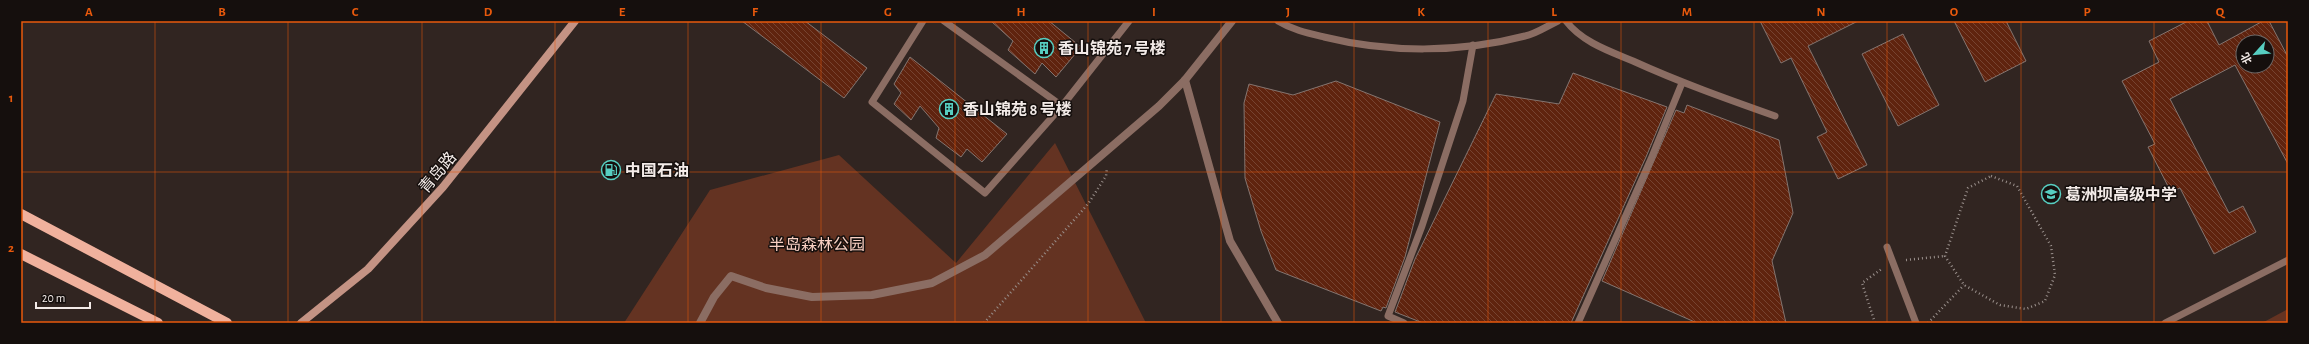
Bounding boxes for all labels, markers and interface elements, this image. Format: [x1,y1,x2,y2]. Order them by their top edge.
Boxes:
text: A [85,6,93,19]
text: B [218,6,226,19]
text: C [352,6,359,19]
text: D [484,6,493,19]
text: E [619,6,626,19]
text: F [752,6,759,19]
text: G [884,6,892,19]
text: H [1016,6,1026,19]
text: I [1152,6,1156,19]
text: J [1286,6,1290,19]
text: K [1417,6,1425,19]
text: L [1551,6,1557,19]
text: M [1682,6,1692,19]
text: N [1816,6,1826,19]
text: O [1950,6,1959,19]
text: P [2083,6,2091,19]
text: Q [2216,6,2226,19]
north arrow [2235,34,2275,74]
building icon: 香山锦苑 7 号楼 [1033,37,1055,59]
place label: 香山锦苑 7 号楼 [1058,39,1166,57]
text: 北 [2239,51,2254,66]
text: 1 [9,92,13,105]
building icon: 香山锦苑 8 号楼 [938,98,960,120]
place label: 香山锦苑 8 号楼 [963,100,1072,118]
street label: 青岛路 [415,148,459,196]
fuel station icon: 中国石油 [600,159,622,181]
place label: 中国石油 [625,162,689,179]
school or university icon: 葛洲坝高级中学 [2040,183,2062,205]
place label: 葛洲坝高级中学 [2065,186,2177,203]
park label: 半岛森林公园 [769,236,865,253]
text: 2 [8,242,14,255]
scale bar [36,284,90,310]
text: 20 m [42,292,65,304]

